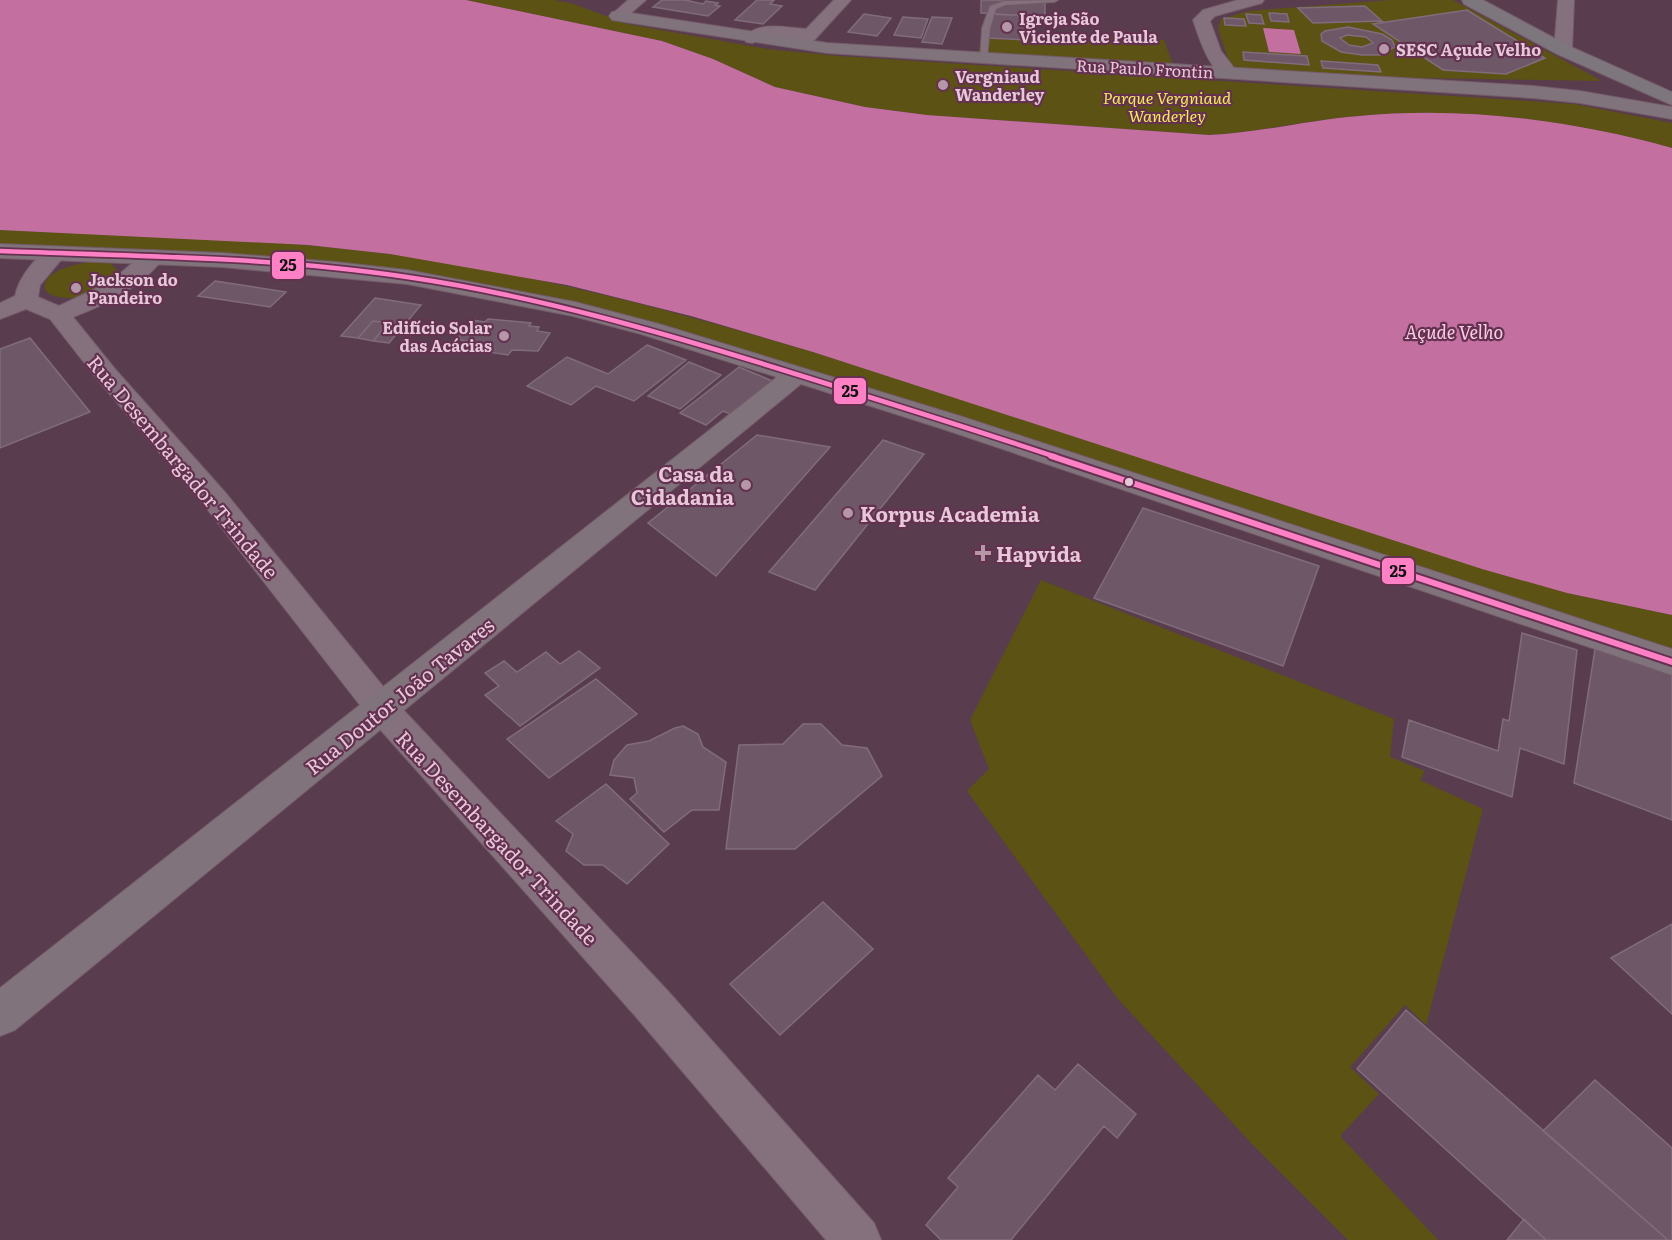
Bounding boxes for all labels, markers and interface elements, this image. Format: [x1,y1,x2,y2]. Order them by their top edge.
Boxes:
place label: Igreja São Viciente de Paula [1019,6,1159,48]
marker: Igreja São Viciente de Paula [1000,20,1014,34]
place label: SESC Açude Velho [1396,37,1541,61]
marker: SESC Açude Velho [1377,42,1391,56]
street label: Rua Paulo Frontin [1076,52,1215,84]
place label: Vergniaud Wanderley [955,64,1044,106]
marker: Vergniaud Wanderley [936,78,950,92]
park label: Parque Vergniaud Wanderley [1103,85,1232,127]
line badge: 25 [271,251,305,280]
text: 25 [279,252,297,276]
place label: Jackson do Pandeiro [88,267,178,309]
marker: Jackson do Pandeiro [69,281,83,295]
place label: Edifício Solar das Acácias [382,315,492,357]
water label: Açude Velho [1405,318,1503,345]
marker: Edifício Solar das Acácias [497,329,511,343]
street label: Rua Desembargador Trindade [81,348,287,584]
line badge: 25 [833,377,867,405]
text: 25 [841,378,859,402]
place label: Casa da Cidadania [631,458,734,511]
unlabelled marker [1123,476,1135,488]
marker: Casa da Cidadania [739,478,753,492]
place label: Korpus Academia [860,498,1040,528]
marker: Korpus Academia [841,506,855,520]
place label: Hapvida [996,538,1082,568]
marker: Hapvida [974,544,992,562]
line badge: 25 [1381,557,1415,585]
text: 25 [1389,558,1407,582]
street label: Rua Doutor João Tavares [298,609,500,781]
street label: Rua Desembargador Trindade [390,723,606,951]

